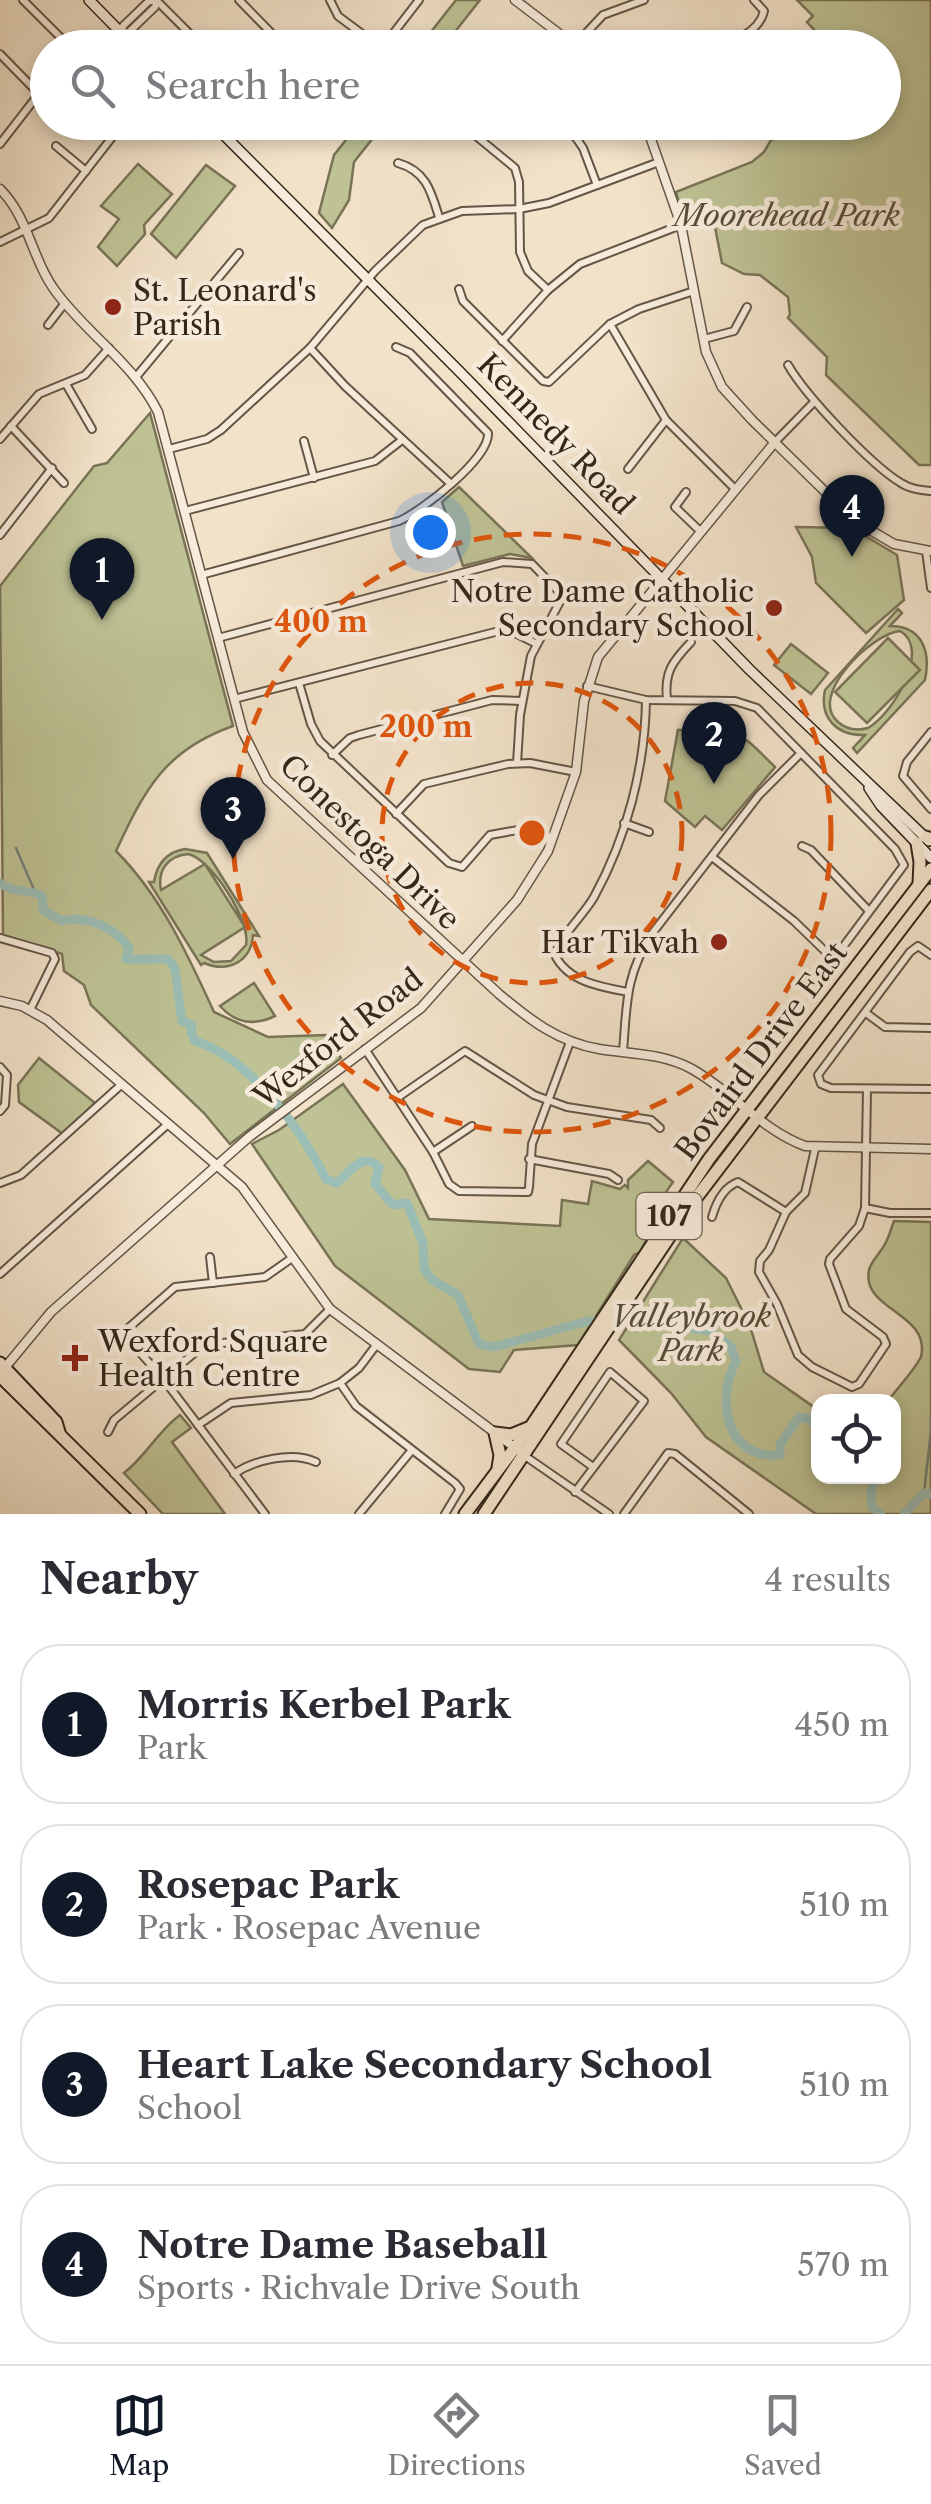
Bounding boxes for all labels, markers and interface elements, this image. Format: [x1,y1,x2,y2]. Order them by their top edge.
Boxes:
search box [30,30,901,140]
icon: search [65,58,120,113]
text: Search here [145,62,360,109]
park label: Moorehead Park [671,197,900,234]
place label: St. Leonard's Parish [133,272,317,343]
marker: St. Leonard's Parish [102,296,124,318]
street label: Kennedy Road [470,346,642,522]
pin: 4 [820,474,884,557]
your location [405,507,456,558]
pin: 1 [70,538,134,620]
place label: Notre Dame Catholic Secondary School [451,573,754,644]
marker: Notre Dame Catholic Secondary School [763,597,785,619]
text: 400 m [274,603,368,640]
pin: 2 [682,702,746,784]
text: 200 m [379,708,473,745]
street label: Conestoga Drive [272,747,468,937]
pin: 3 [200,776,266,859]
centre of rings [514,815,550,851]
place label: Har Tikvah [541,924,699,961]
marker: Har Tikvah [708,931,730,953]
street label: Bovaird Drive East [667,934,855,1167]
street label: Wexford Road [245,960,430,1116]
road number: 107 [636,1193,702,1239]
park label: Valleybrook Park [611,1298,772,1369]
place label: Wexford Square Health Centre [97,1323,328,1394]
marker: Wexford Square Health Centre [62,1345,88,1371]
map controls [811,1394,901,1484]
button: locate [811,1394,901,1484]
text: Nearby [40,1553,198,1605]
text: 4 results [765,1560,891,1599]
text: Morris Kerbel Park [137,1681,511,1728]
text: 1 [67,1705,82,1744]
text: 450 m [795,1705,889,1744]
text: Park [137,1728,207,1767]
text: Rosepac Park [137,1861,399,1908]
text: 2 [65,1885,84,1924]
text: 510 m [800,1885,889,1924]
text: Park · Rosepac Avenue [137,1908,481,1947]
text: Heart Lake Secondary School [137,2041,712,2088]
text: 3 [65,2065,84,2104]
text: 510 m [800,2065,889,2104]
text: School [137,2088,242,2127]
text: Notre Dame Baseball [137,2221,548,2268]
text: 4 [65,2245,84,2284]
text: 570 m [797,2245,889,2284]
text: Sports · Richvale Drive South [137,2268,580,2307]
tab: Map [109,2388,169,2482]
tab: Directions [387,2388,526,2482]
tab: Saved [744,2388,822,2482]

